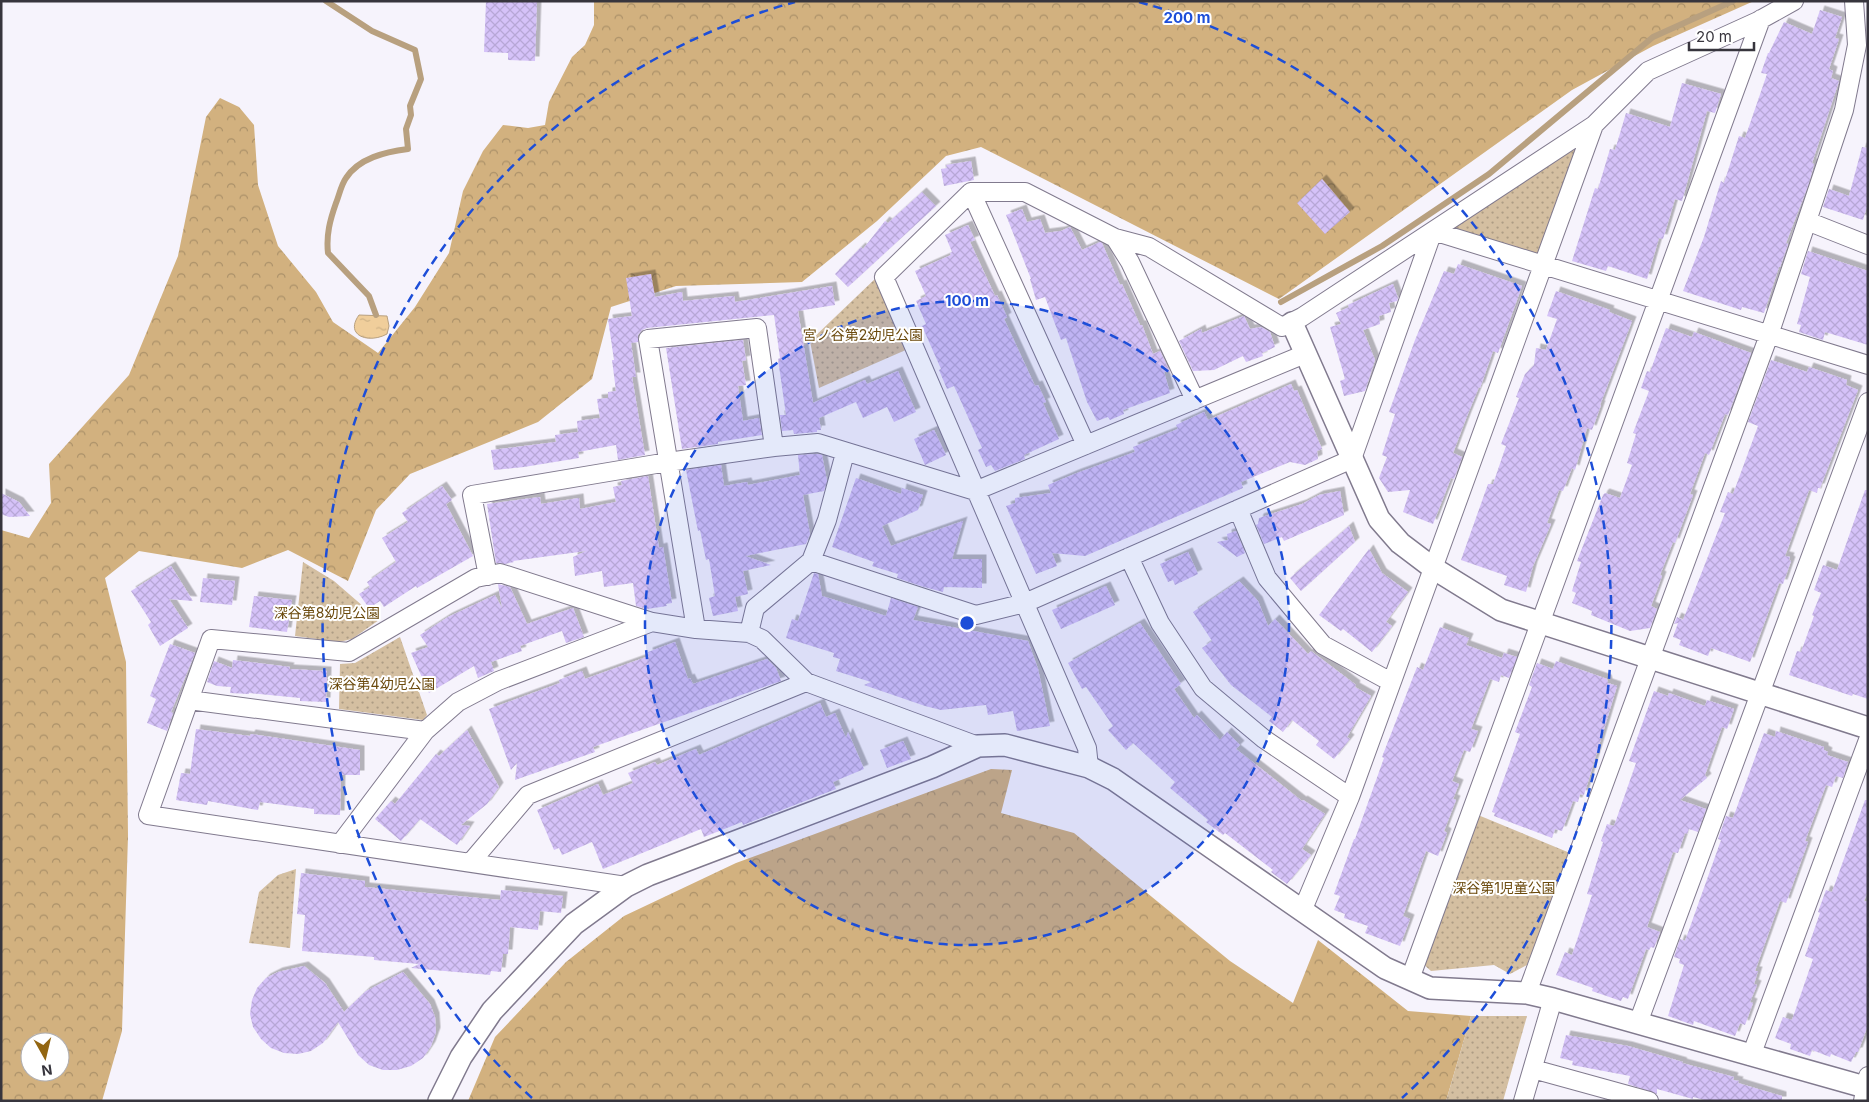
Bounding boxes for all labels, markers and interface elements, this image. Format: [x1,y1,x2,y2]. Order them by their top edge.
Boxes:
text: 200 m [1164,8,1210,27]
scale bar [1689,20,1754,52]
text: 20 m [1696,27,1732,46]
text: 100 m [945,291,989,310]
park label: 宮ノ谷第2幼児公園 [803,326,923,343]
park label: 深谷第8幼児公園 [274,604,380,621]
centre of rings [958,614,976,632]
park label: 深谷第4幼児公園 [328,675,436,692]
park label: 深谷第1児童公園 [1452,879,1556,896]
north arrow [20,1032,70,1082]
text: N [40,1061,53,1080]

